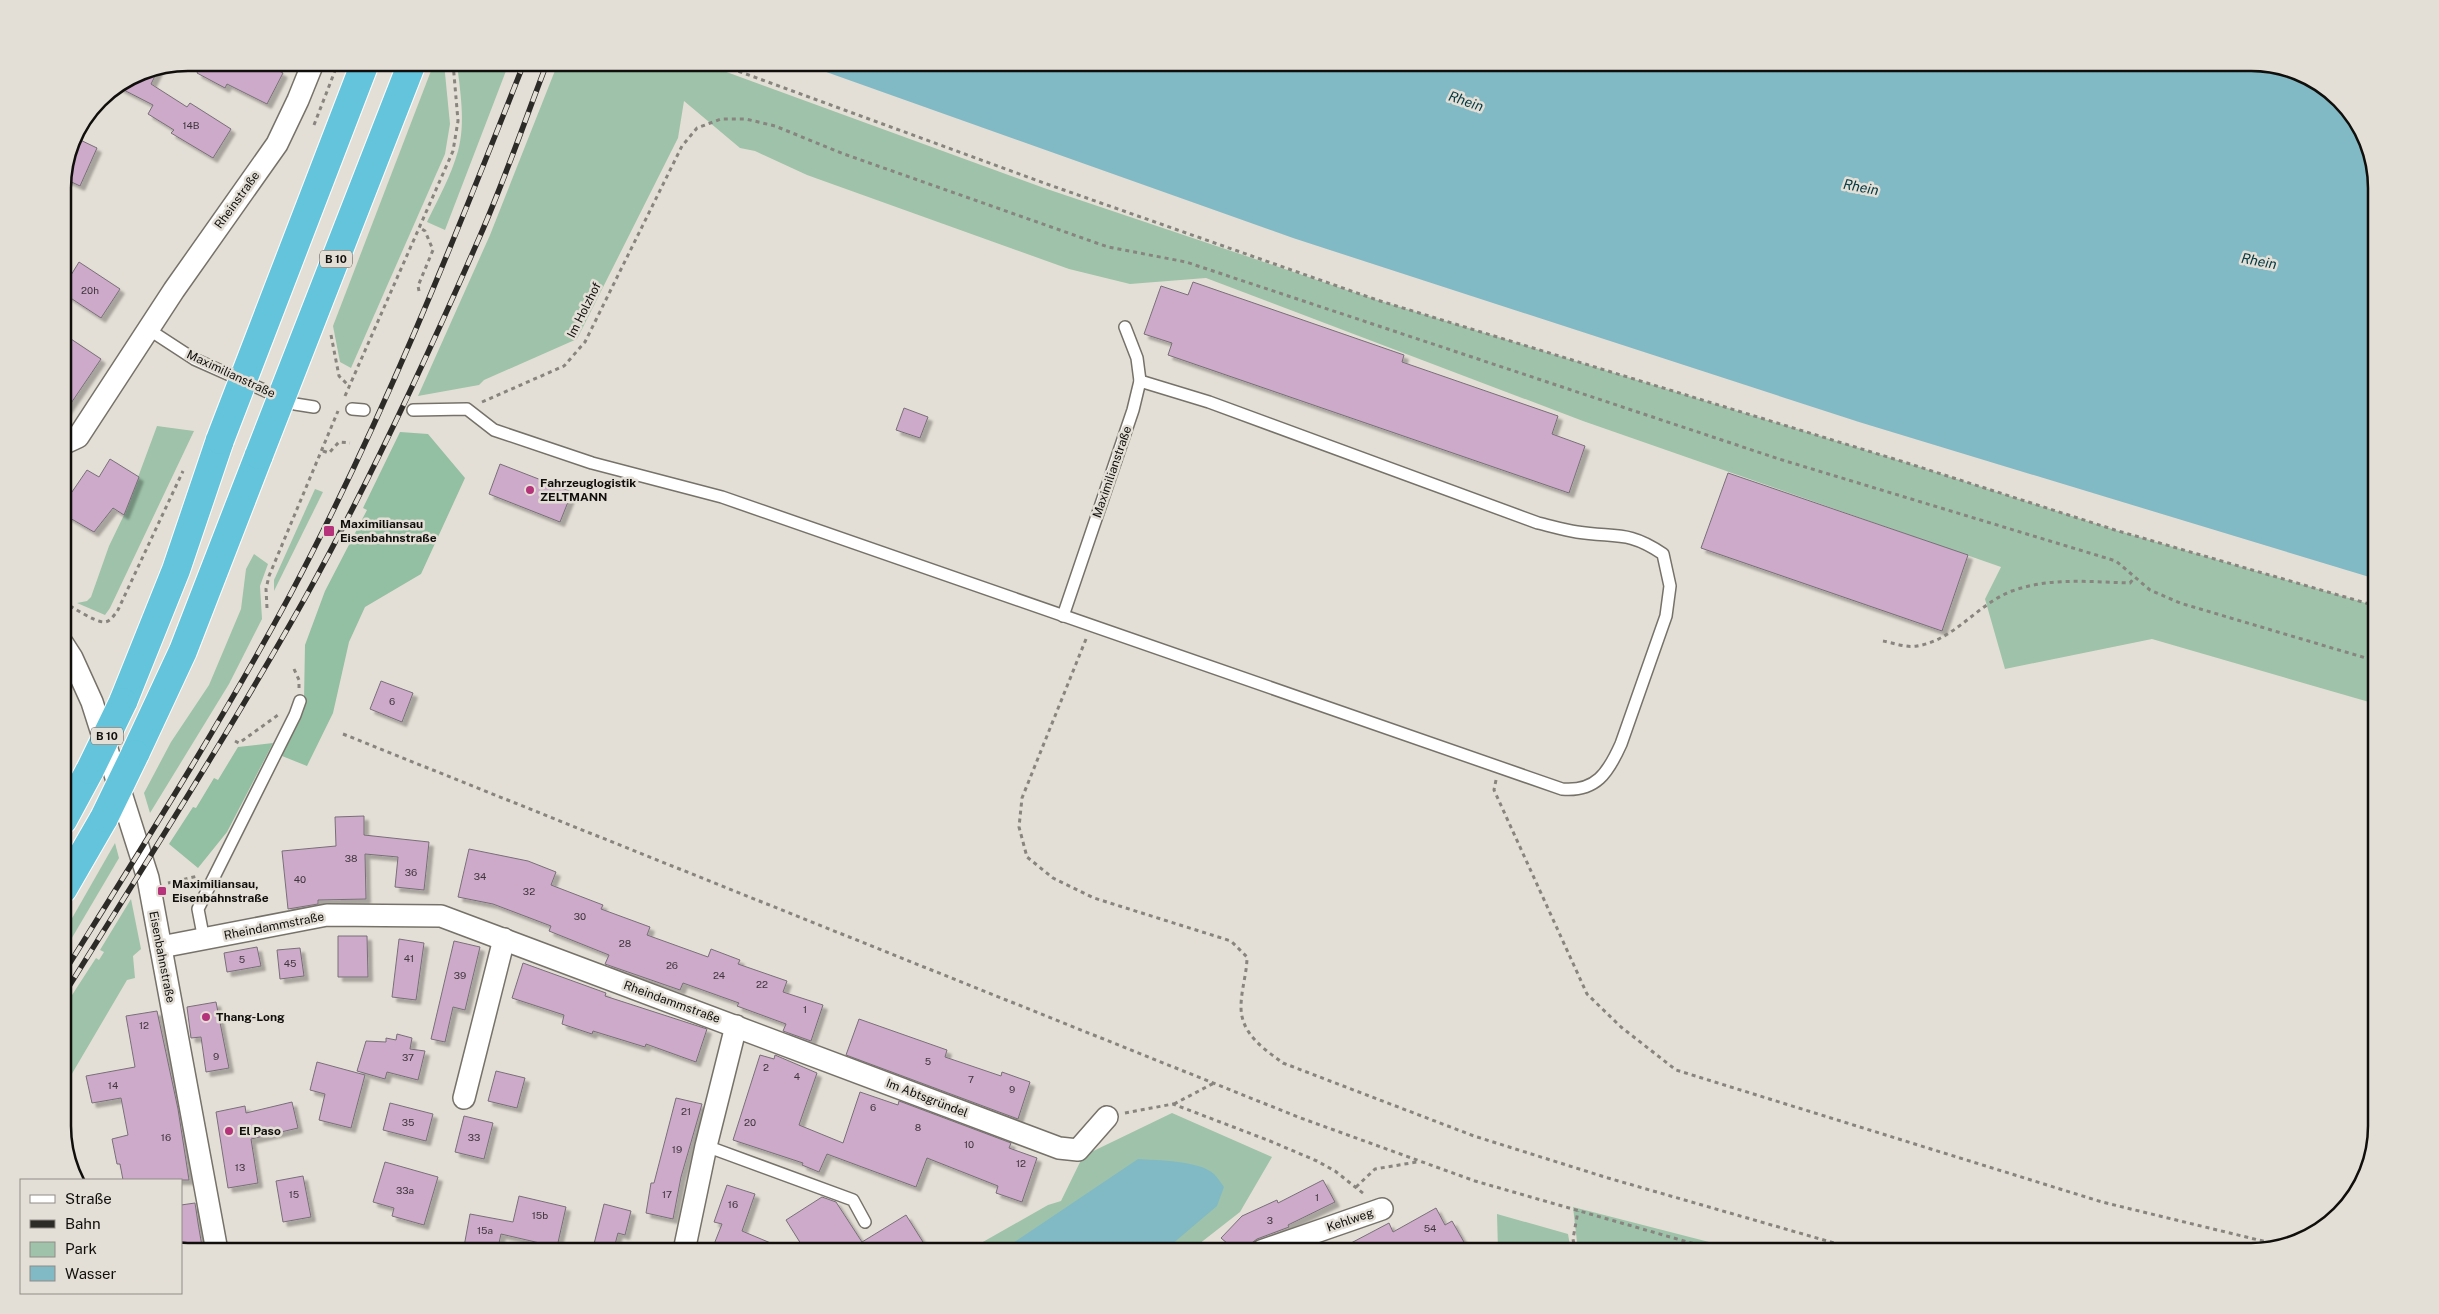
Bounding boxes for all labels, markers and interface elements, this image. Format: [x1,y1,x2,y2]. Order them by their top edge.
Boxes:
water label: Rhein [1446,88,1486,114]
house number: 14B [182,119,200,131]
street label: Rheinstraße [212,169,263,231]
water label: Rhein [1842,176,1880,198]
road number: B 10 [320,250,352,268]
water label: Rhein [2240,250,2278,272]
street label: Im Holzhof [564,280,604,340]
house number: 20h [81,284,99,296]
street label: Maximilianstraße [185,347,278,401]
street label: Maximilianstraße [1090,424,1134,520]
place label: Fahrzeuglogistik ZELTMANN [540,476,636,504]
marker: Fahrzeuglogistik ZELTMANN [524,484,536,496]
place label: Maximiliansau Eisenbahnstraße [340,517,437,545]
marker: Maximiliansau Eisenbahnstraße [322,524,336,538]
house number: 6 [389,695,395,707]
road number: B 10 [91,728,123,744]
house number: 38 [345,852,357,864]
house number: 36 [405,866,417,878]
house number: 34 [474,870,486,882]
house number: 40 [294,873,306,885]
place label: Maximiliansau, Eisenbahnstraße [172,877,269,905]
marker: Maximiliansau, Eisenbahnstraße [156,885,168,897]
house number: 32 [523,885,535,897]
street label: Rheindammstraße [223,909,326,943]
street label: Eisenbahnstraße [146,910,178,1004]
house number: 30 [574,910,586,922]
house number: 28 [619,937,631,949]
house number: 41 [404,952,414,964]
house number: 5 [239,953,245,965]
house number: 45 [284,957,296,969]
house number: 26 [666,959,678,971]
house number: 39 [454,969,466,981]
house number: 24 [713,969,725,981]
street label: Rheindammstraße [622,978,722,1026]
house number: 22 [756,978,768,990]
house number: 1 [803,1003,807,1015]
place label: Thang-Long [216,1010,285,1024]
marker: Thang-Long [200,1011,212,1023]
house number: 12 [139,1019,149,1031]
house number: 9 [213,1050,219,1062]
house number: 37 [402,1051,414,1063]
house number: 5 [925,1055,931,1067]
house number: 2 [763,1061,769,1073]
house number: 4 [794,1070,800,1082]
house number: 7 [968,1073,974,1085]
street label: Im Abtsgründel [884,1076,970,1120]
house number: 14 [108,1079,118,1091]
house number: 9 [1009,1083,1015,1095]
house number: 6 [870,1101,876,1113]
house number: 21 [681,1105,691,1117]
house number: 35 [402,1116,414,1128]
house number: 20 [744,1116,756,1128]
house number: 8 [915,1121,921,1133]
place label: El Paso [239,1124,281,1138]
marker: El Paso [223,1125,235,1137]
house number: 16 [161,1131,171,1143]
house number: 33 [468,1131,480,1143]
house number: 10 [964,1138,974,1150]
house number: 19 [672,1143,682,1155]
house number: 12 [1016,1157,1026,1169]
house number: 13 [235,1161,245,1173]
legend [20,1179,182,1294]
house number: 33a [396,1184,414,1196]
house number: 15 [289,1188,299,1200]
house number: 17 [662,1188,672,1200]
text: Straße [65,1190,112,1207]
house number: 1 [1315,1191,1319,1203]
house number: 16 [728,1198,738,1210]
street label: Kehlweg [1325,1205,1375,1235]
house number: 15b [532,1209,548,1221]
house number: 3 [1267,1214,1273,1226]
text: Bahn [65,1215,101,1232]
house number: 54 [1424,1222,1436,1234]
house number: 15a [477,1224,493,1236]
text: Park [65,1240,97,1257]
text: Wasser [65,1265,117,1282]

